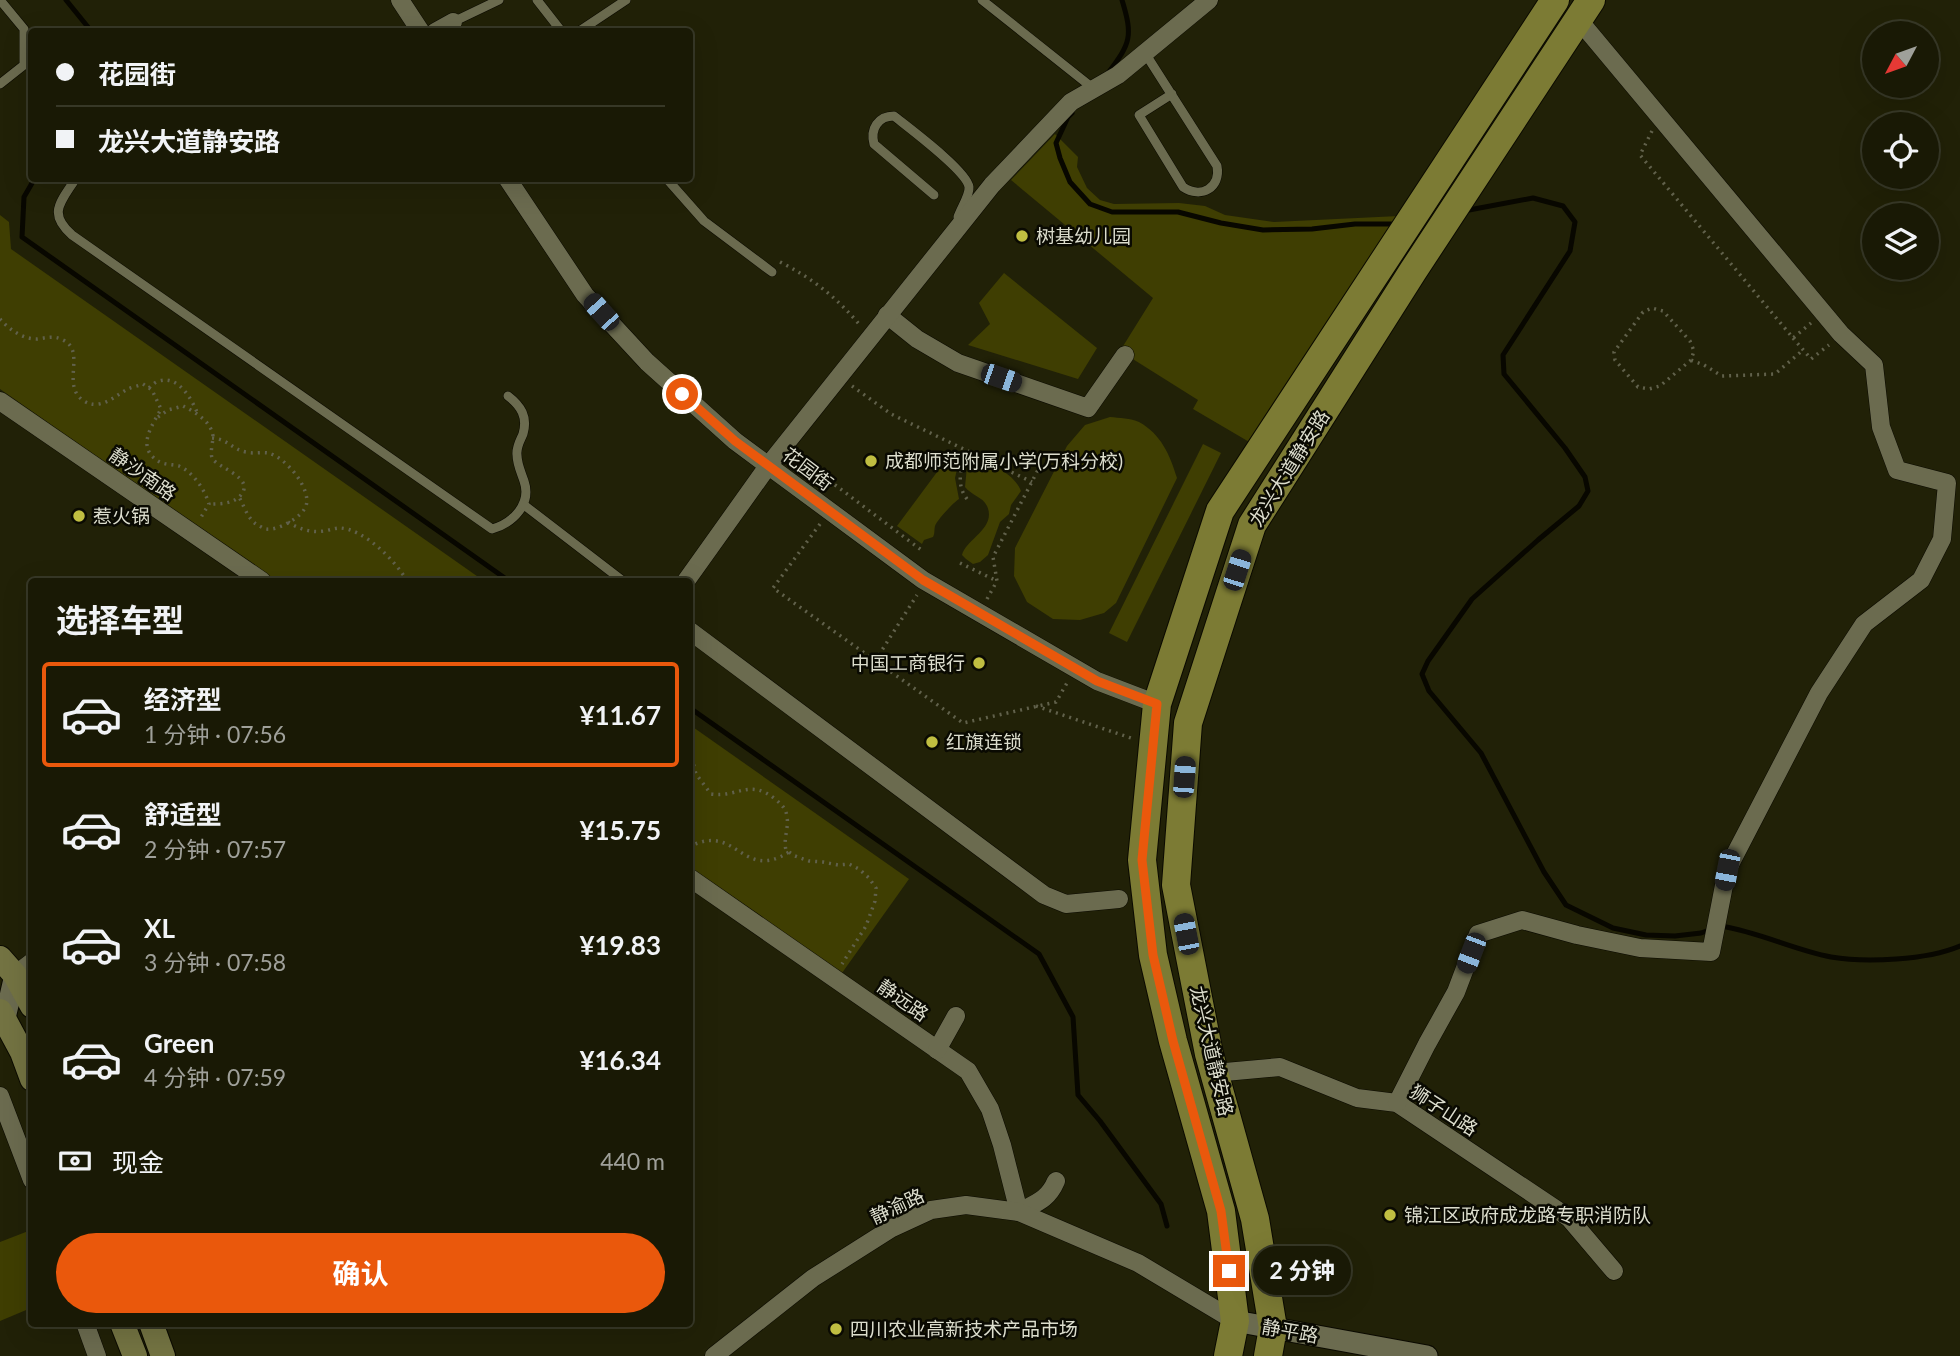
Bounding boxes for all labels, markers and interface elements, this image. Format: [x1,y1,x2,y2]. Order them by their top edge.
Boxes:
north arrow [1862,21,1939,98]
map controls [1862,21,1939,280]
text: 花园街 [98,58,176,90]
button: locate [1862,112,1939,189]
text: 龙兴大道静安路 [98,125,280,157]
button: layers [1862,203,1939,280]
place label: 树基幼儿园 [1036,224,1131,247]
marker: 树基幼儿园 [1014,228,1030,244]
car [580,289,623,335]
car [978,361,1025,395]
route start [666,378,698,410]
street label: 龙兴大道静安路 [1244,405,1334,530]
street label: 静沙南路 [106,442,181,505]
street label: 花园街 [779,442,838,495]
place label: 成都师范附属小学(万科分校) [885,449,1123,472]
marker: 成都师范附属小学(万科分校) [863,453,879,469]
place label: 惹火锅 [93,504,150,527]
marker: 惹火锅 [71,508,87,524]
car [1221,547,1254,593]
text: 选择车型 [56,600,184,639]
place label: 中国工商银行 [851,651,965,674]
marker: 中国工商银行 [971,655,987,671]
icon: car [60,683,123,746]
text: 经济型 [144,683,222,715]
text: ¥11.67 [579,699,661,731]
text: 1 分钟 · 07:56 [144,720,286,748]
place label: 红旗连锁 [946,730,1022,753]
marker: 红旗连锁 [924,734,940,750]
car [1173,755,1196,799]
icon: car [60,798,123,861]
text: 舒适型 [144,798,222,830]
text: ¥15.75 [579,814,661,846]
text: 2 分钟 · 07:57 [144,835,286,863]
car [1713,847,1742,893]
car [1172,911,1201,957]
text: XL [144,912,175,944]
icon: car [60,913,123,976]
text: ¥19.83 [579,929,661,961]
car [1454,930,1489,976]
text: 3 分钟 · 07:58 [144,948,286,976]
street label: 静远路 [873,974,933,1025]
street label: 龙兴大道静安路 [1186,983,1239,1118]
text: Green [144,1027,214,1059]
icon: car [60,1028,123,1091]
text: ¥16.34 [579,1044,661,1076]
text: 4 分钟 · 07:59 [144,1063,286,1091]
street label: 狮子山路 [1406,1079,1482,1140]
icon: cash [56,1142,94,1180]
text: 现金 [112,1146,164,1178]
text: 440 m [600,1147,665,1175]
street label: 静渝路 [866,1183,927,1228]
place label: 锦江区政府成龙路专职消防队 [1404,1203,1651,1226]
marker: 锦江区政府成龙路专职消防队 [1382,1207,1398,1223]
button: 确认 [56,1233,665,1313]
callout: 2 分钟 [1254,1246,1352,1296]
route end [1213,1255,1245,1287]
text: 2 分钟 [1270,1256,1334,1284]
street label: 静平路 [1260,1314,1320,1347]
place label: 四川农业高新技术产品市场 [850,1317,1078,1340]
marker: 四川农业高新技术产品市场 [828,1321,844,1337]

